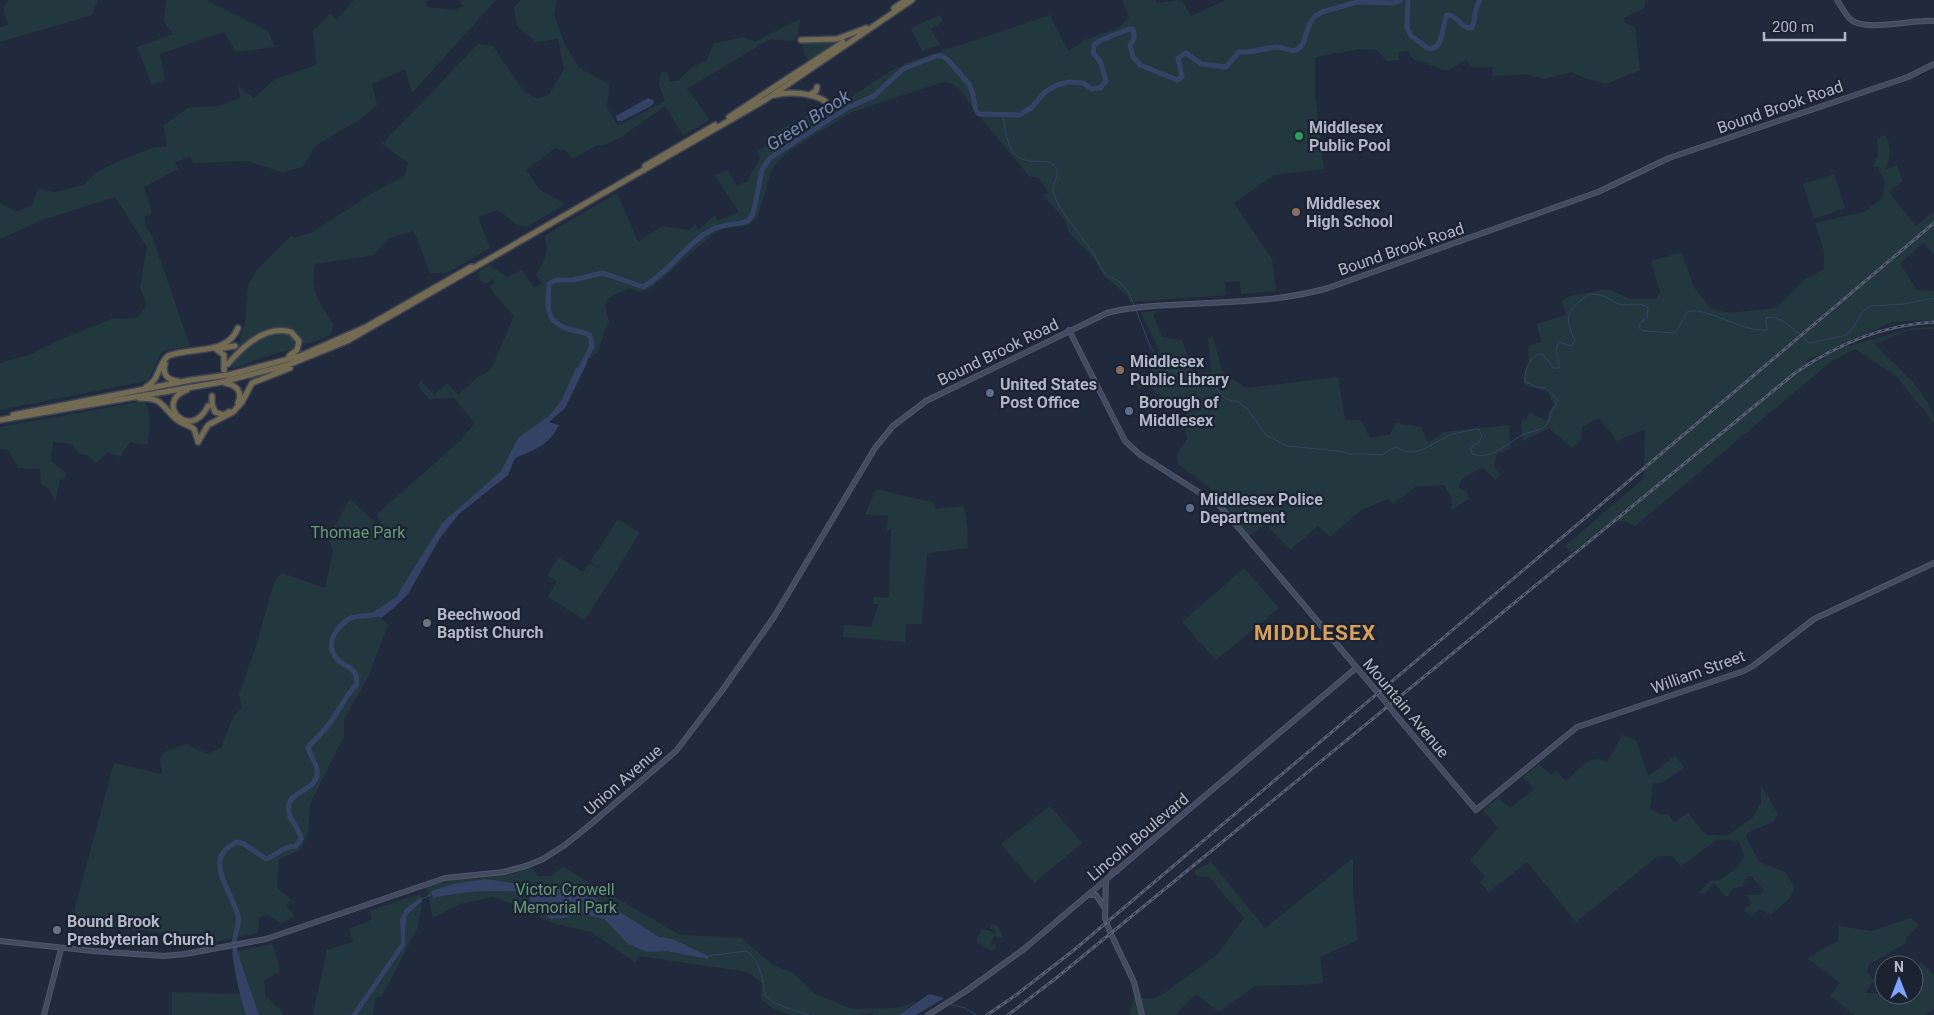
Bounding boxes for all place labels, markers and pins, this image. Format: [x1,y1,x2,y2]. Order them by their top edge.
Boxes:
place label: Middlesex Public Pool [1309,118,1391,155]
marker: Middlesex Public Pool [1293,130,1305,142]
place label: Middlesex High School [1306,194,1393,231]
marker: Middlesex High School [1290,206,1302,218]
place label: Middlesex Public Library [1130,352,1230,389]
marker: Middlesex Public Library [1114,364,1126,376]
place label: United States Post Office [1000,375,1097,412]
marker: United States Post Office [984,387,996,399]
place label: Borough of Middlesex [1139,393,1219,430]
marker: Borough of Middlesex [1123,405,1135,417]
place label: Middlesex Police Department [1200,490,1323,527]
marker: Middlesex Police Department [1184,502,1196,514]
place label: Beechwood Baptist Church [437,605,543,642]
marker: Beechwood Baptist Church [421,617,433,629]
place label: Bound Brook Presbyterian Church [67,912,214,949]
marker: Bound Brook Presbyterian Church [51,924,63,936]

